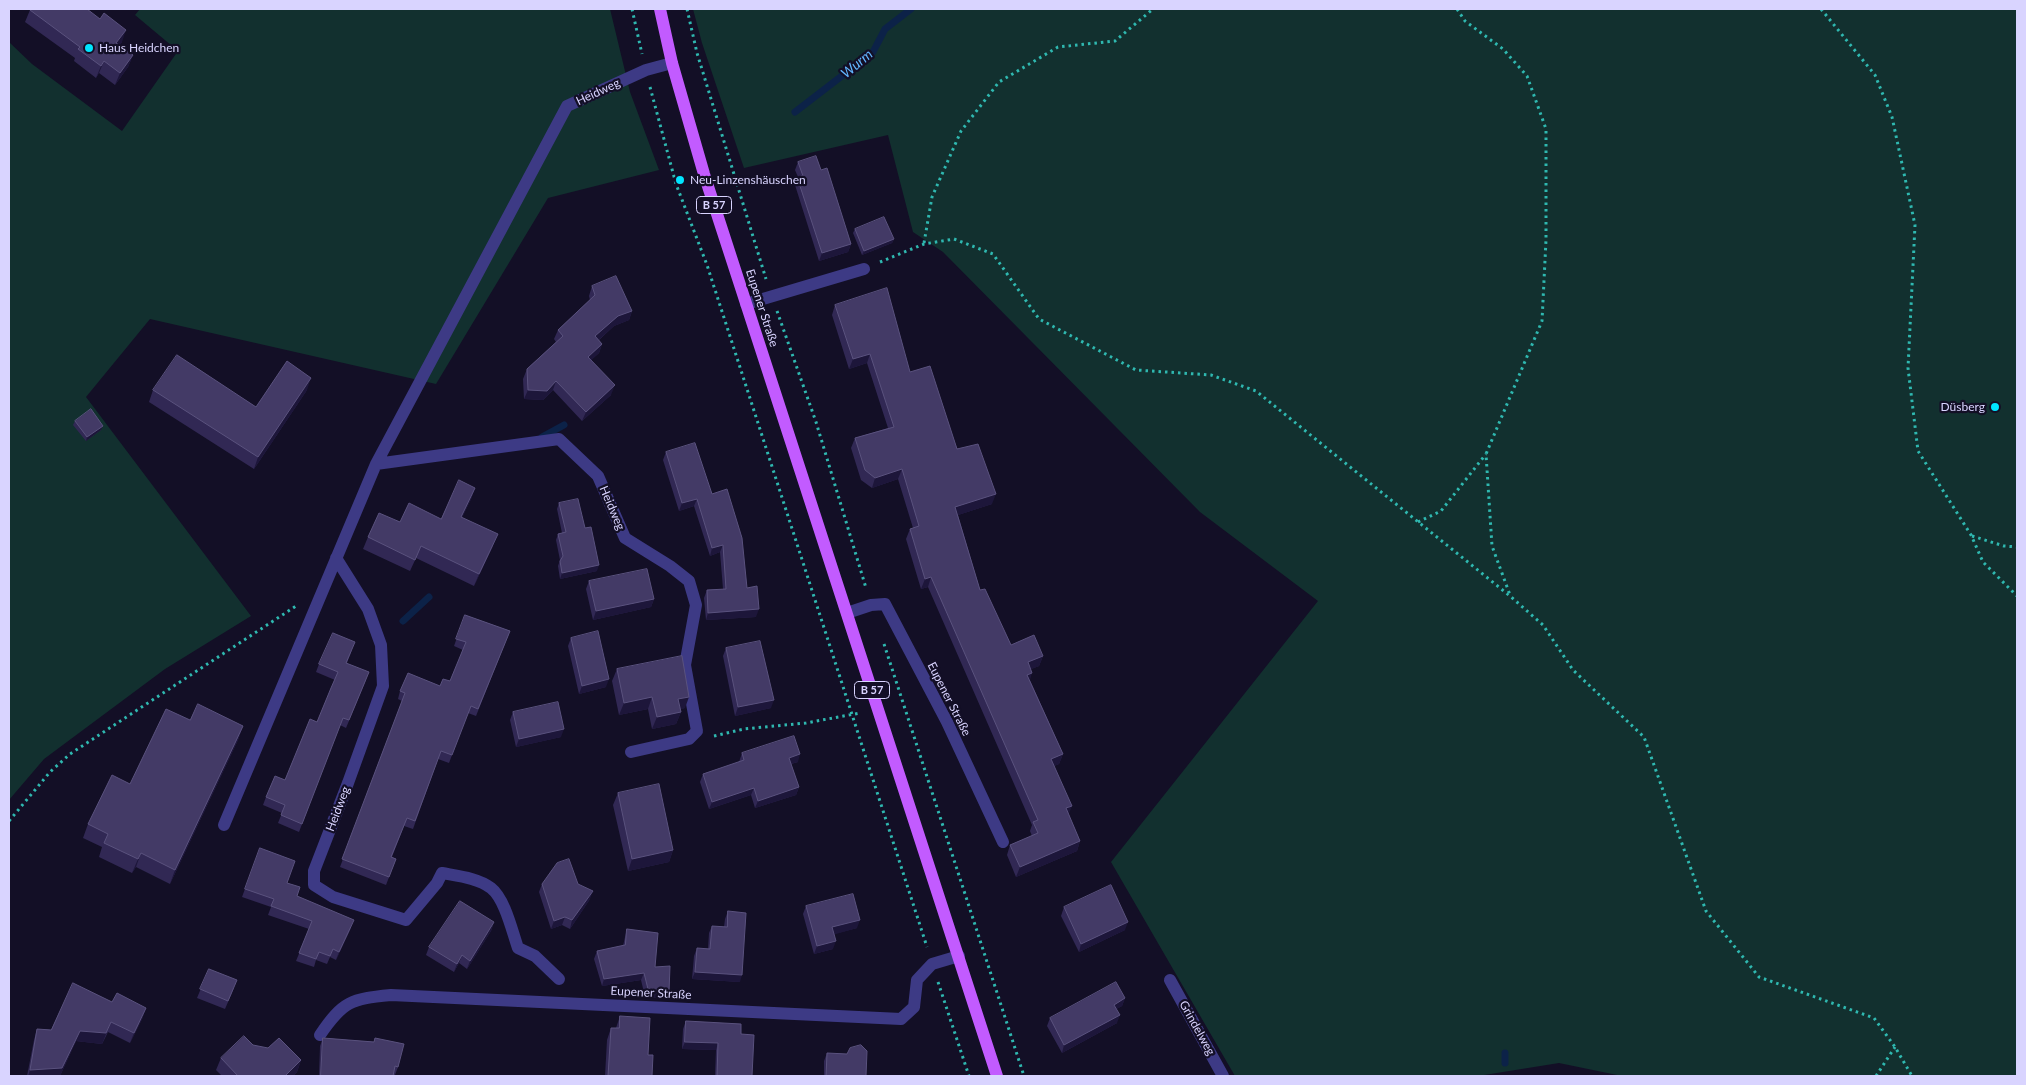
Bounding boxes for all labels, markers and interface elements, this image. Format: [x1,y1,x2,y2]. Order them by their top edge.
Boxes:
place label: Haus Heidchen [99,41,179,55]
marker: Haus Heidchen [83,42,95,54]
water label: Wurm [838,46,876,82]
street label: Heidweg [574,76,622,108]
place label: Neu-Linzenshäuschen [690,173,806,187]
marker: Neu-Linzenshäuschen [674,174,686,186]
road number: B 57 [696,196,732,214]
street label: Eupener Straße [743,267,781,349]
place label: Düsberg [1941,400,1985,414]
marker: Düsberg [1989,401,2001,413]
street label: Heidweg [596,484,628,532]
street label: Eupener Straße [924,660,974,738]
road number: B 57 [854,682,890,698]
street label: Heidweg [323,785,353,833]
street label: Eupener Straße [610,984,692,1002]
street label: Grindelweg [1176,998,1218,1058]

